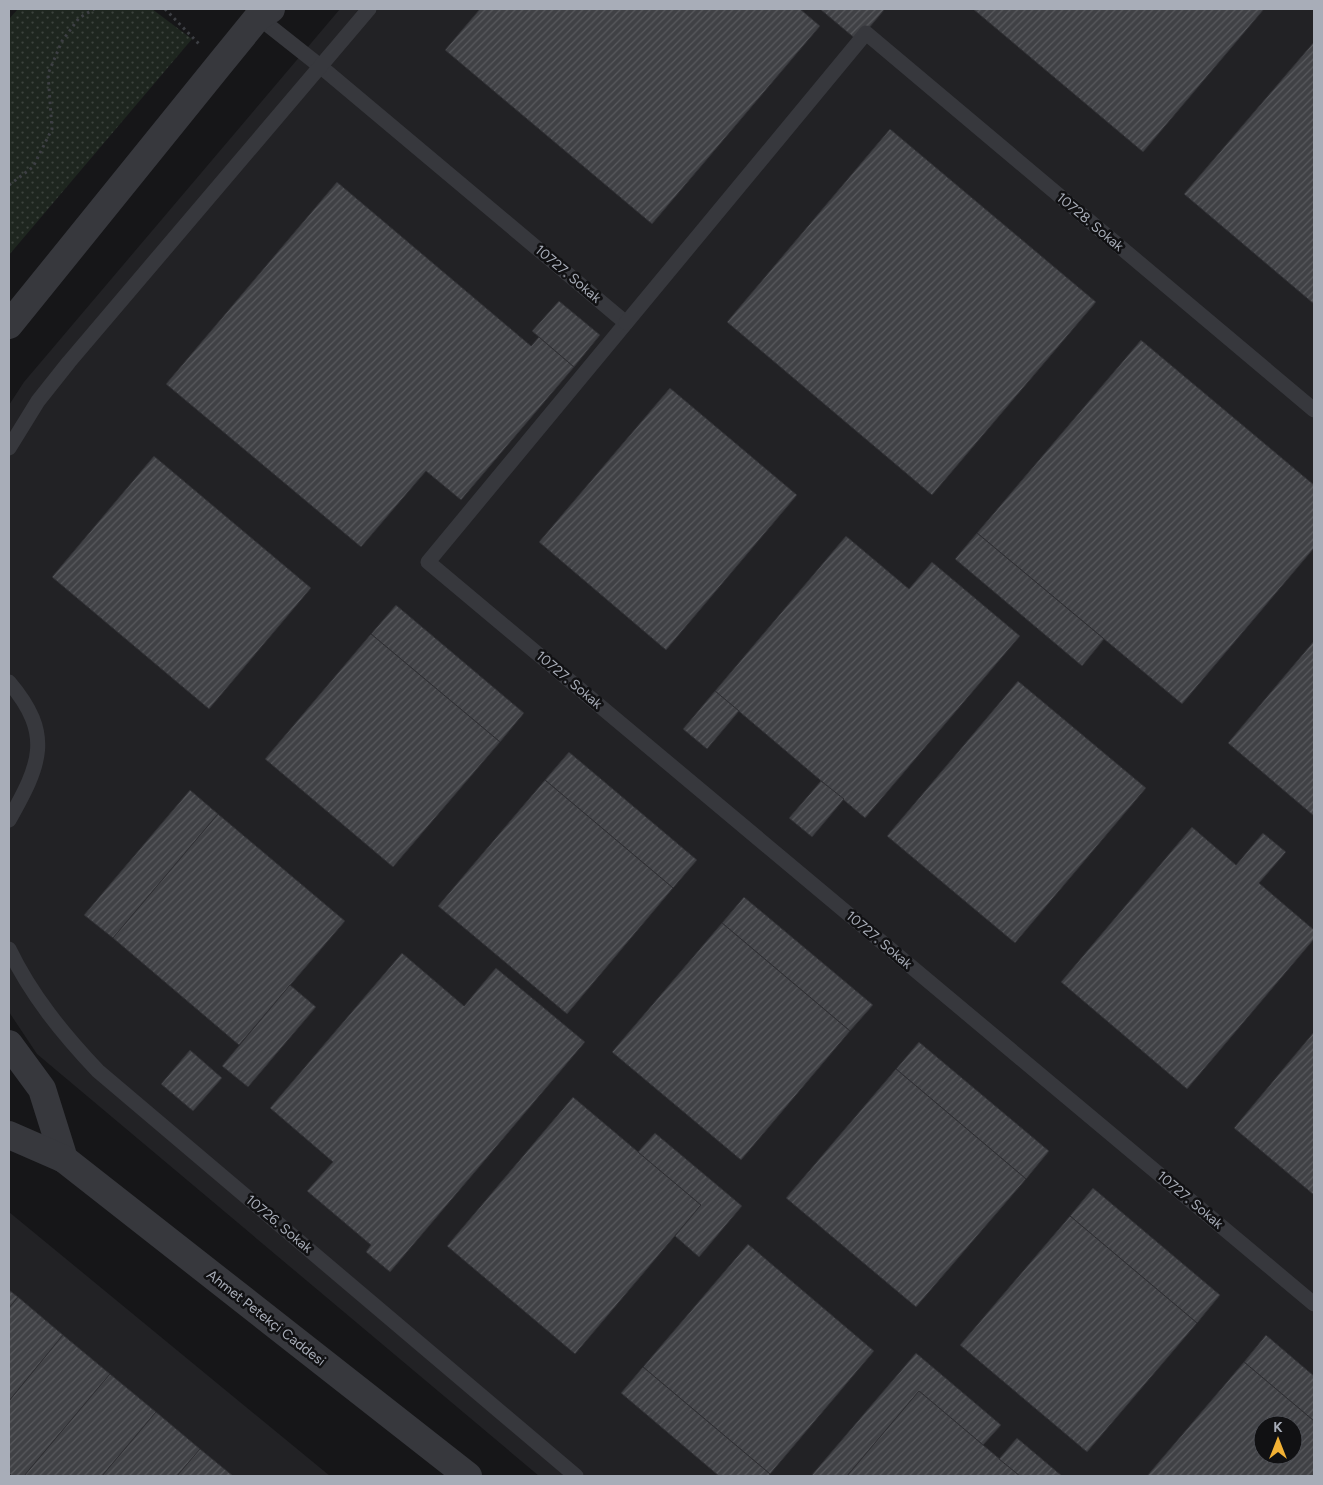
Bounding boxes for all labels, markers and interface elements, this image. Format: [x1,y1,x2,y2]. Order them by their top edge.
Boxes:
street label: 10728. Sokak [1053,189,1127,255]
street label: 10727. Sokak [531,241,605,307]
street label: 10727. Sokak [532,647,606,713]
street label: 10727. Sokak [842,907,916,973]
street label: 10727. Sokak [1153,1167,1227,1233]
street label: 10726. Sokak [242,1191,316,1257]
street label: Ahmet Petekçi Caddesi [203,1266,329,1370]
north arrow [1253,1415,1303,1465]
text: K [1273,1419,1283,1436]

